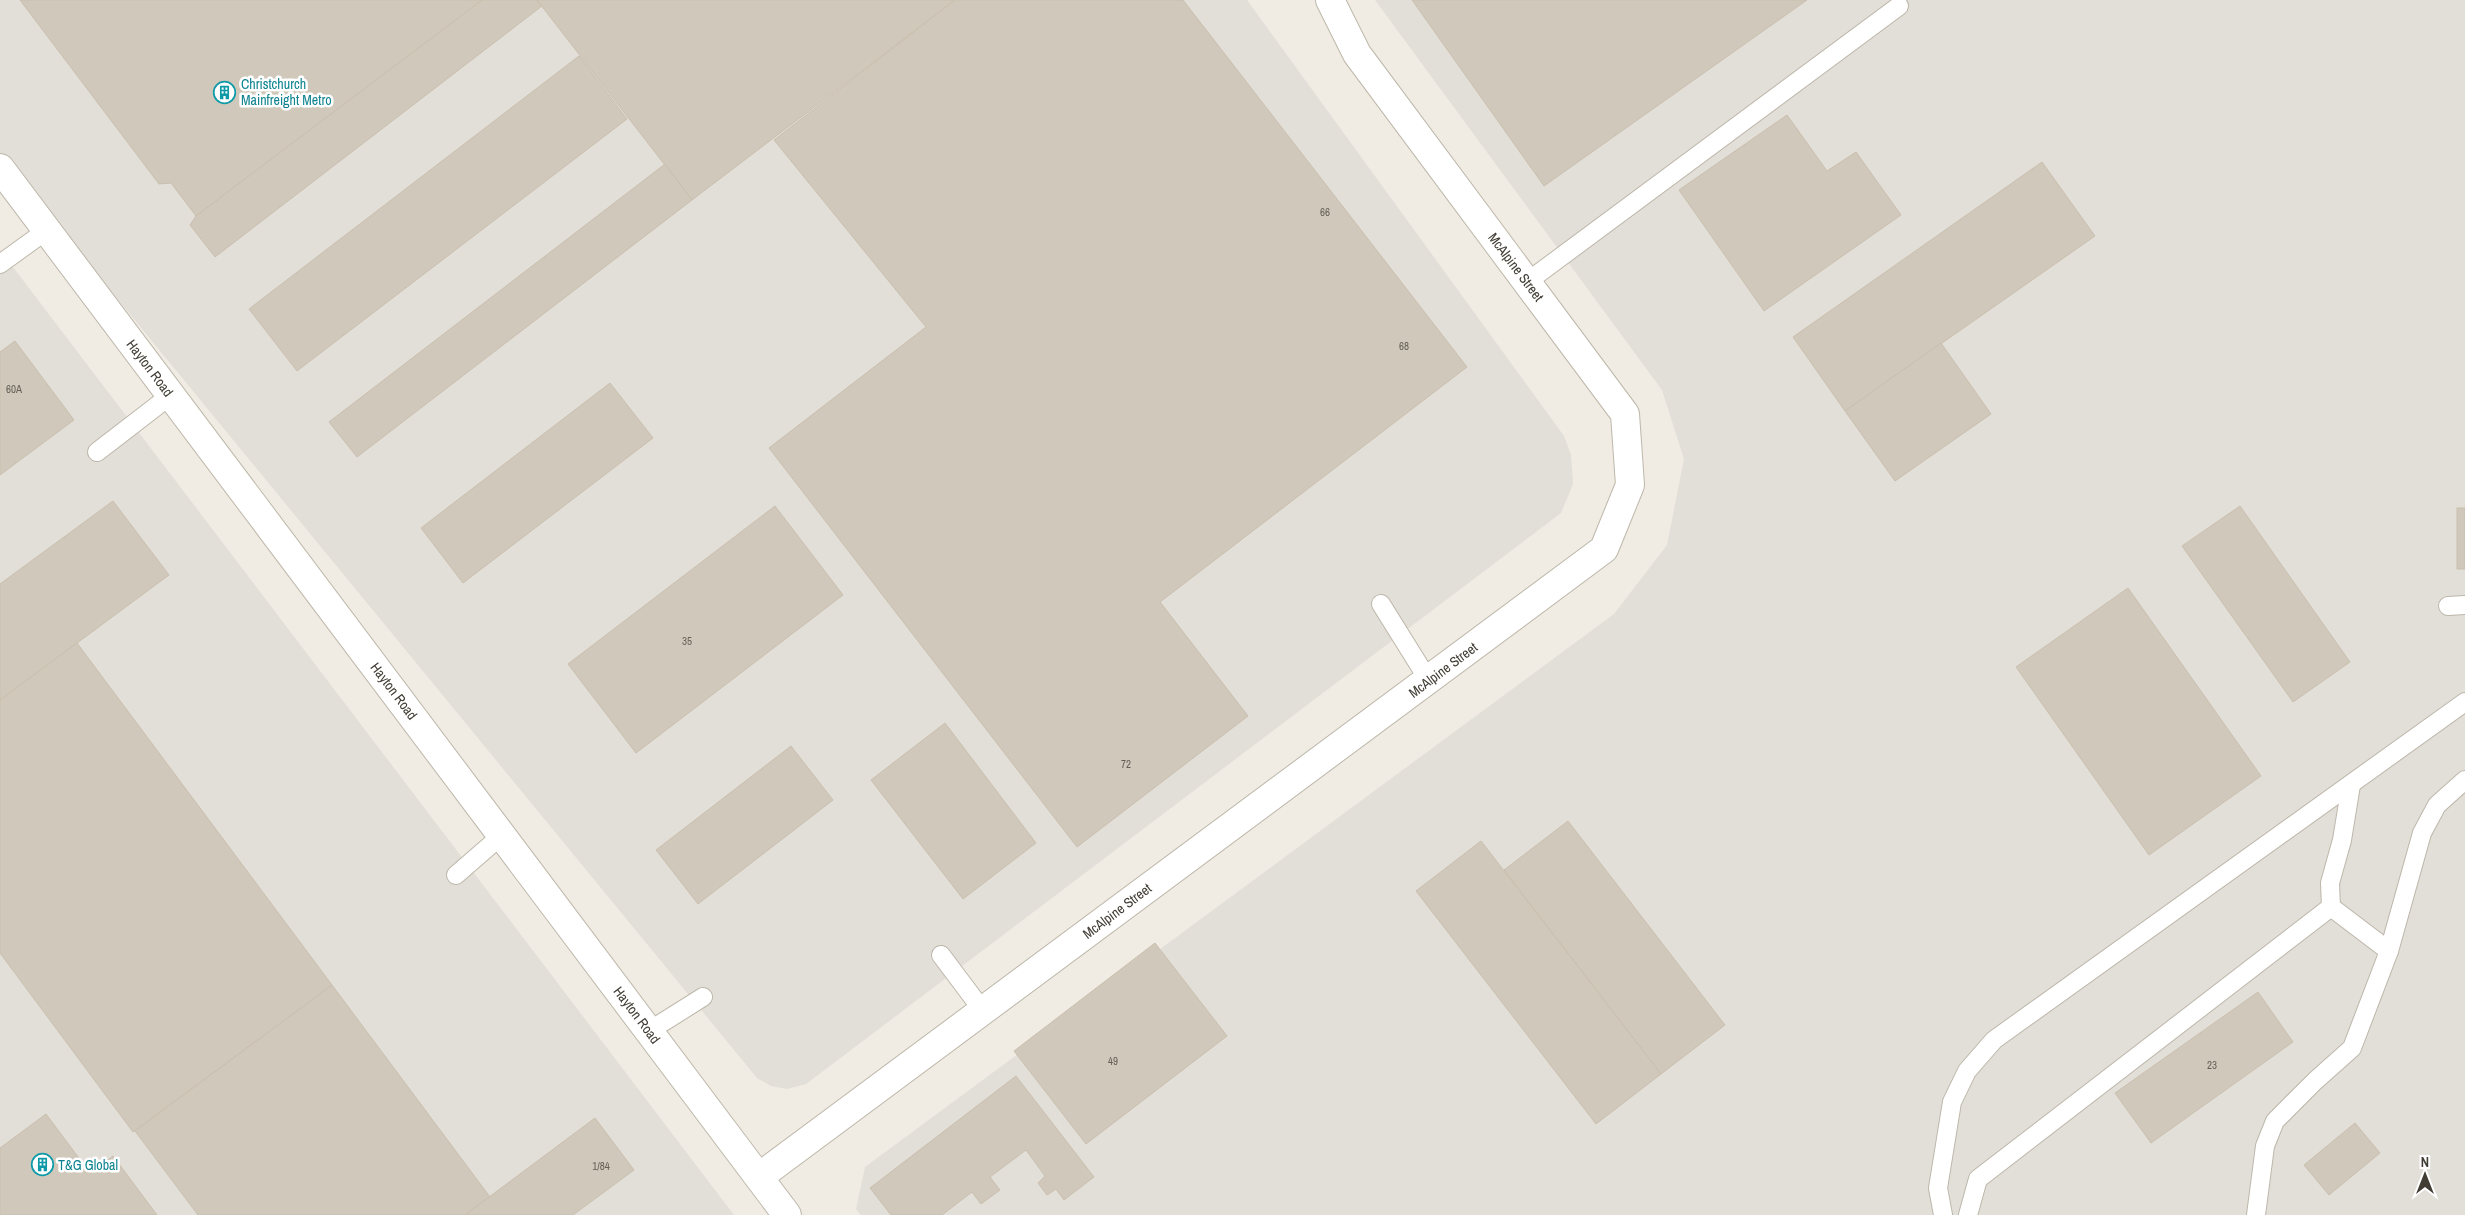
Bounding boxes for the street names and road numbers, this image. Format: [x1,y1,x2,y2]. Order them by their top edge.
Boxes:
street label: McAlpine Street [1484,229,1548,305]
street label: Hayton Road [123,336,177,400]
street label: McAlpine Street [1405,638,1481,702]
street label: Hayton Road [367,659,421,723]
street label: McAlpine Street [1079,879,1155,943]
street label: Hayton Road [610,983,664,1047]

